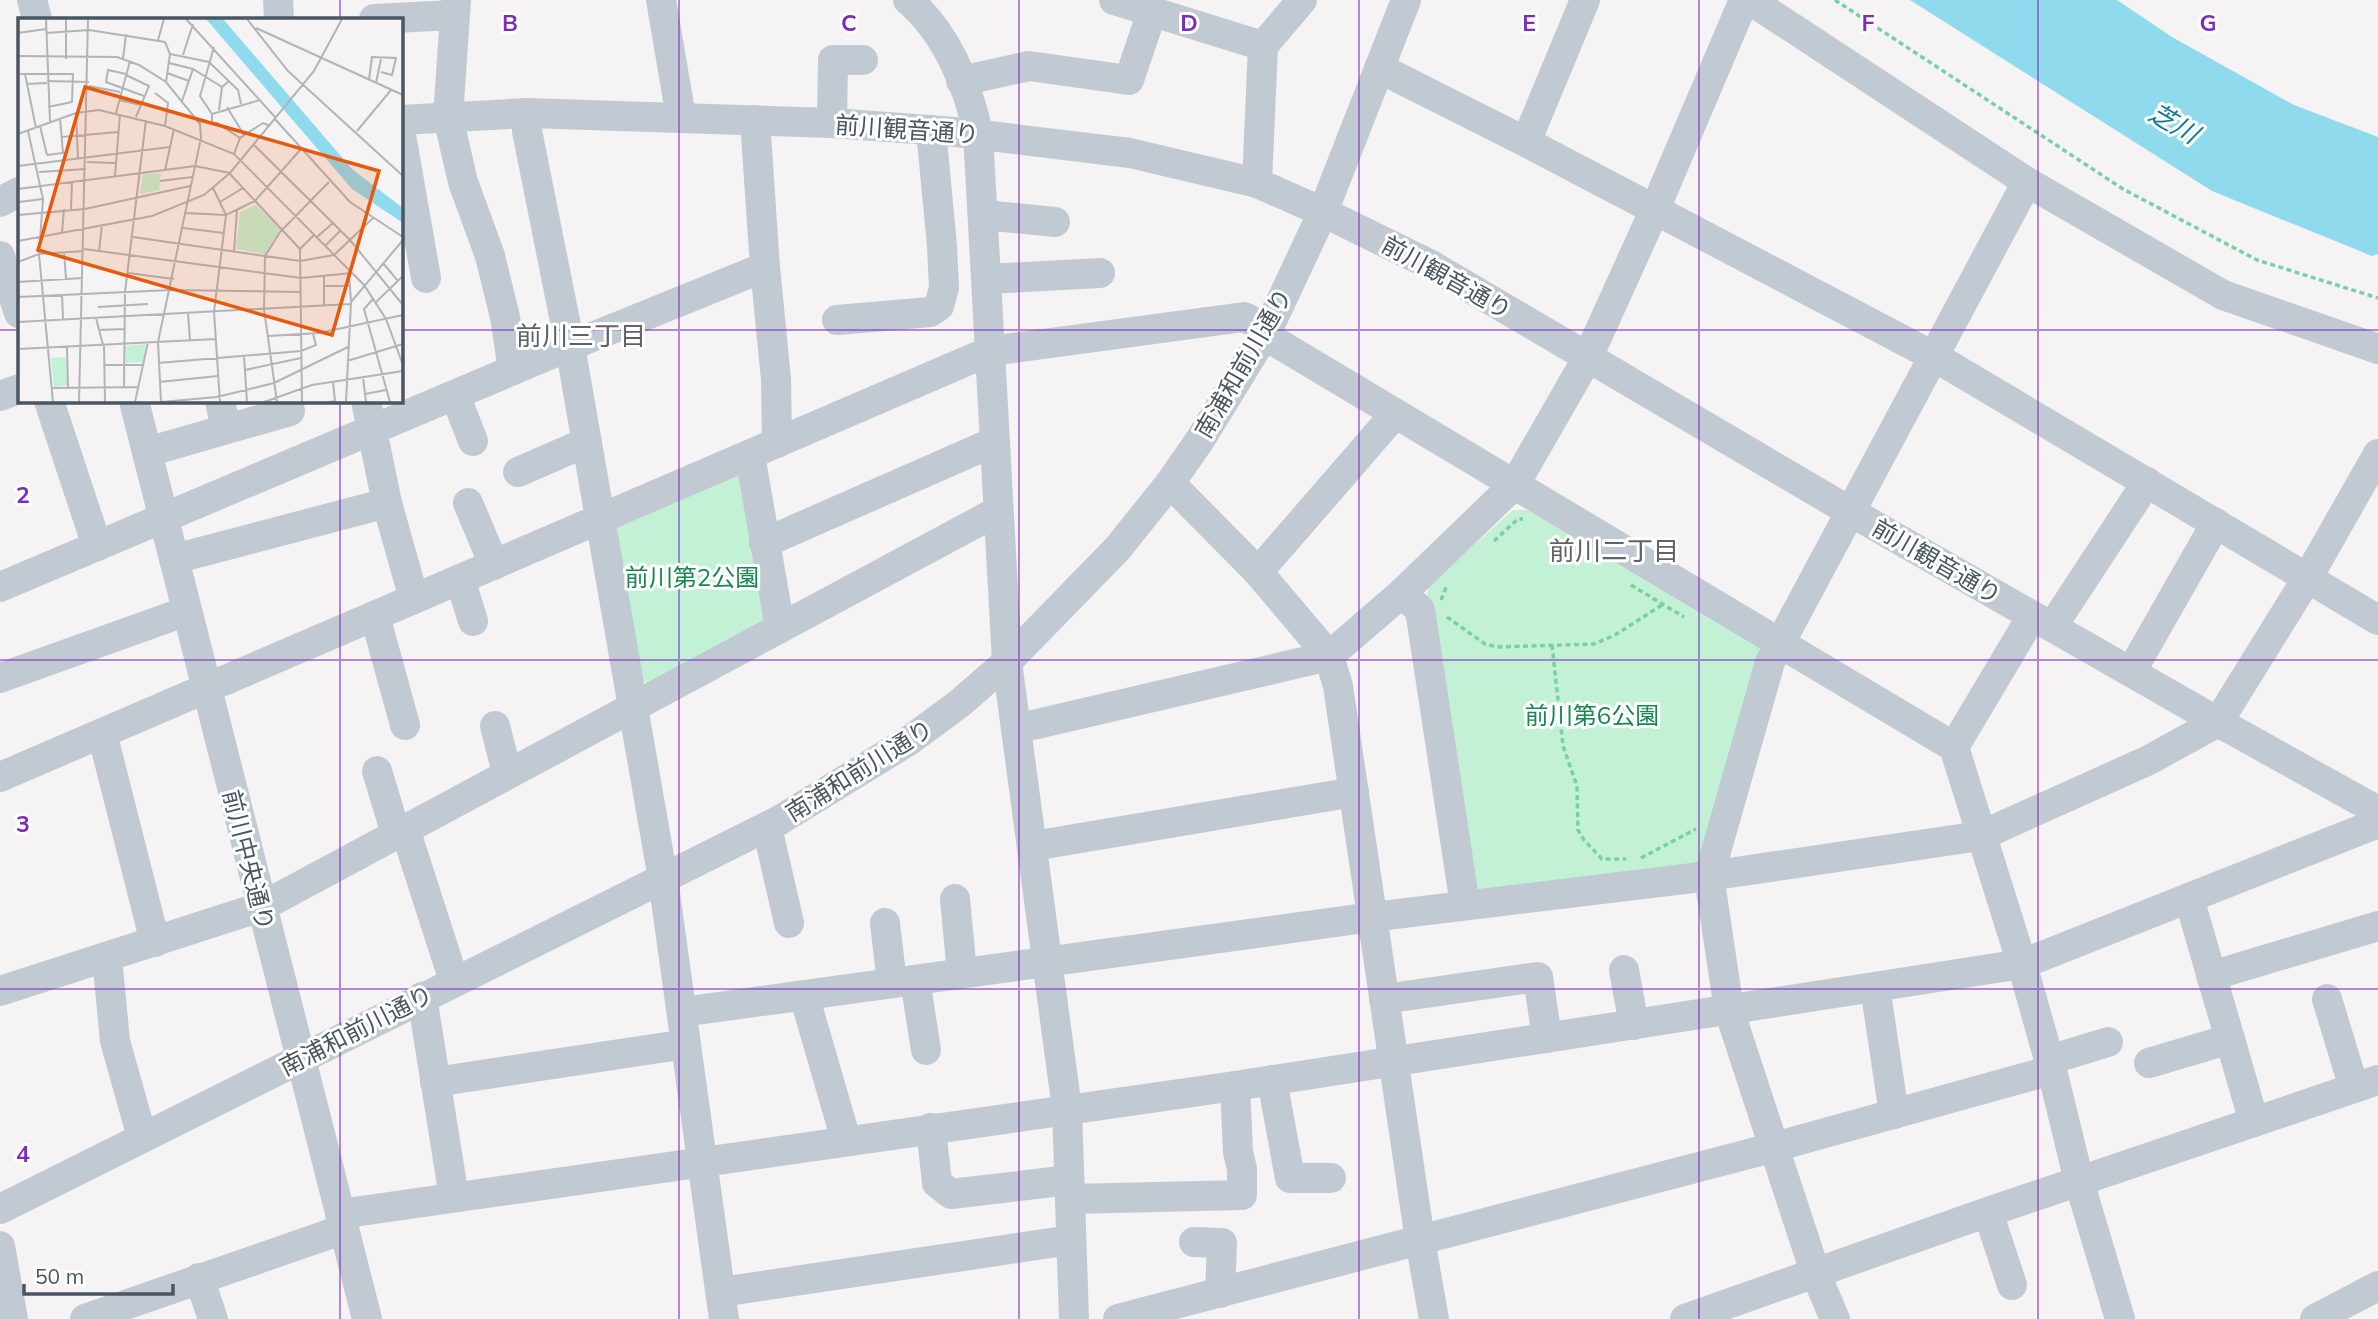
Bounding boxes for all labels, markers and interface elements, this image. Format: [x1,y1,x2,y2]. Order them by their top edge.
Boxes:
text: B [502,8,518,37]
text: C [841,8,857,37]
text: D [1180,8,1198,37]
text: E [1522,8,1536,37]
text: F [1861,8,1875,37]
text: G [2199,8,2217,37]
inset map [18,18,402,402]
water label: 芝川 [2143,96,2207,152]
street label: 前川観音通り [834,109,980,149]
street label: 前川観音通り [1377,229,1517,325]
street label: 南浦和前川通り [1188,283,1298,443]
district label: 前川三丁目 [516,319,646,352]
text: 2 [16,480,30,509]
street label: 前川観音通り [1867,512,2007,610]
district label: 前川二丁目 [1549,534,1679,567]
park label: 前川第2公園 [625,562,759,592]
park label: 前川第6公園 [1525,700,1659,730]
street label: 南浦和前川通り [780,713,938,827]
street label: 前川中央通り [217,787,281,933]
text: 3 [16,809,30,838]
street label: 南浦和前川通り [274,978,438,1082]
text: 4 [16,1139,30,1168]
scale bar [24,1252,173,1296]
text: 50 m [35,1263,84,1289]

